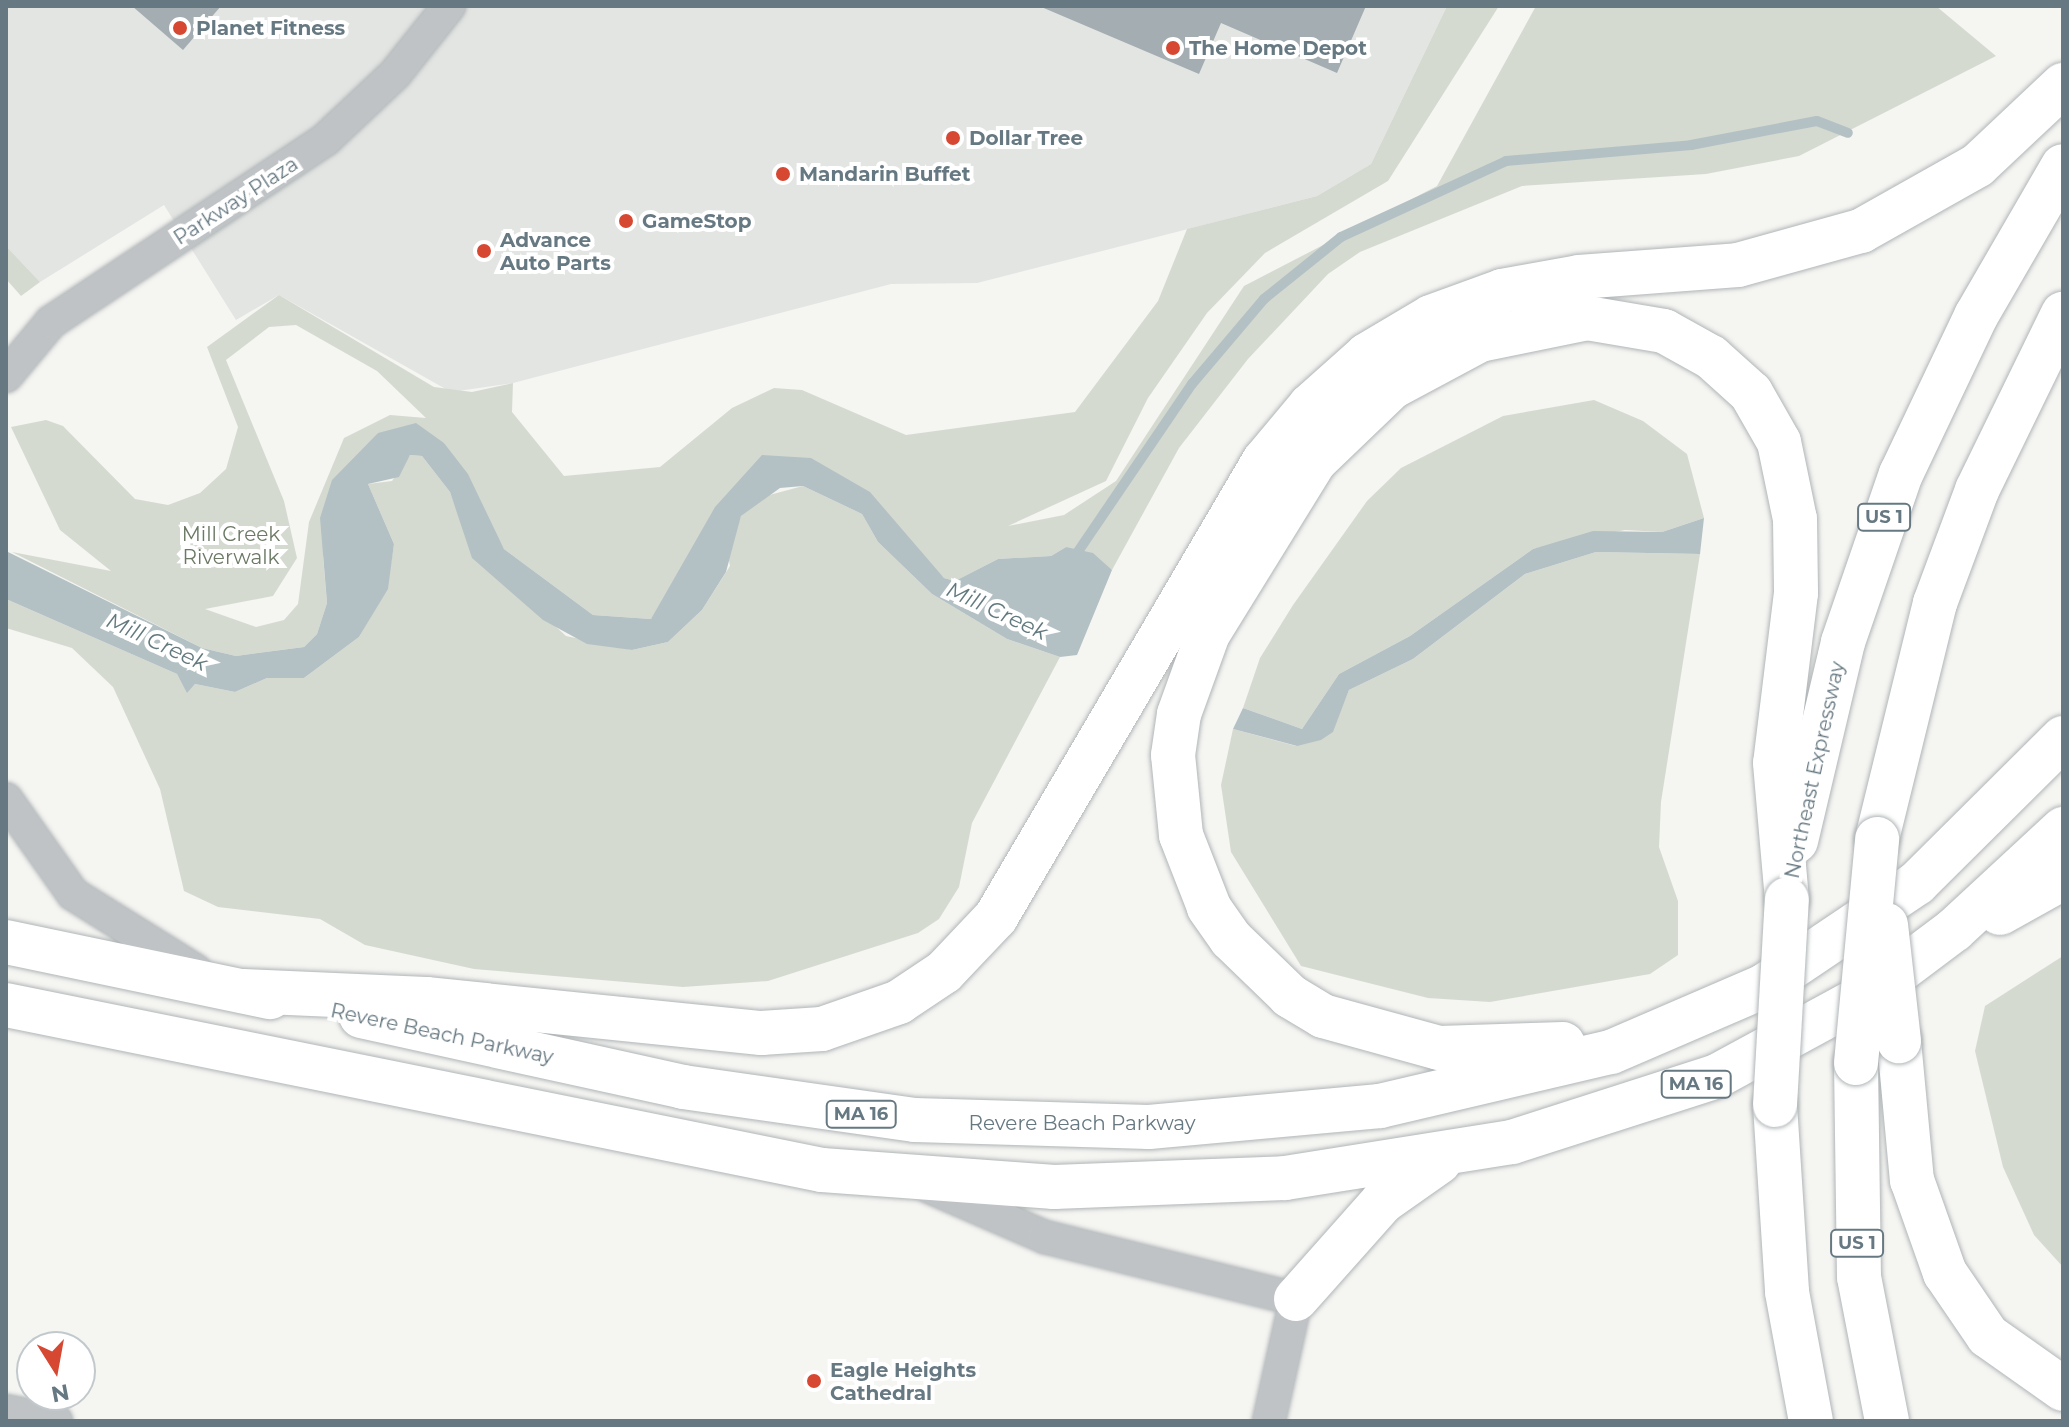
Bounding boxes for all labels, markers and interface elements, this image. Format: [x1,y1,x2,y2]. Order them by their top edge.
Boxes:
place label: Planet Fitness [196,16,345,40]
marker: Planet Fitness [171,19,189,37]
place label: The Home Depot [1189,36,1367,60]
marker: The Home Depot [1164,39,1182,57]
place label: Dollar Tree [969,126,1083,150]
marker: Dollar Tree [944,129,962,147]
street label: Parkway Plaza [169,152,303,250]
place label: Mandarin Buffet [799,162,970,186]
marker: Mandarin Buffet [774,165,792,183]
place label: GameStop [642,209,751,233]
marker: GameStop [617,212,635,230]
place label: Advance Auto Parts [500,228,611,275]
marker: Advance Auto Parts [475,242,493,260]
road number: US 1 [1856,503,1912,531]
park label: Mill Creek Riverwalk [182,523,280,570]
water label: Mill Creek [942,576,1052,646]
water label: Mill Creek [102,607,212,677]
street label: Northeast Expressway [1780,659,1850,881]
street label: Revere Beach Parkway [328,999,556,1069]
road number: MA 16 [1660,1070,1732,1098]
road number: MA 16 [825,1100,897,1128]
street label: Revere Beach Parkway [968,1111,1196,1135]
road number: US 1 [1829,1229,1885,1257]
north arrow [16,1331,96,1411]
place label: Eagle Heights Cathedral [830,1358,976,1405]
marker: Eagle Heights Cathedral [805,1372,823,1390]
text: N [49,1378,72,1408]

